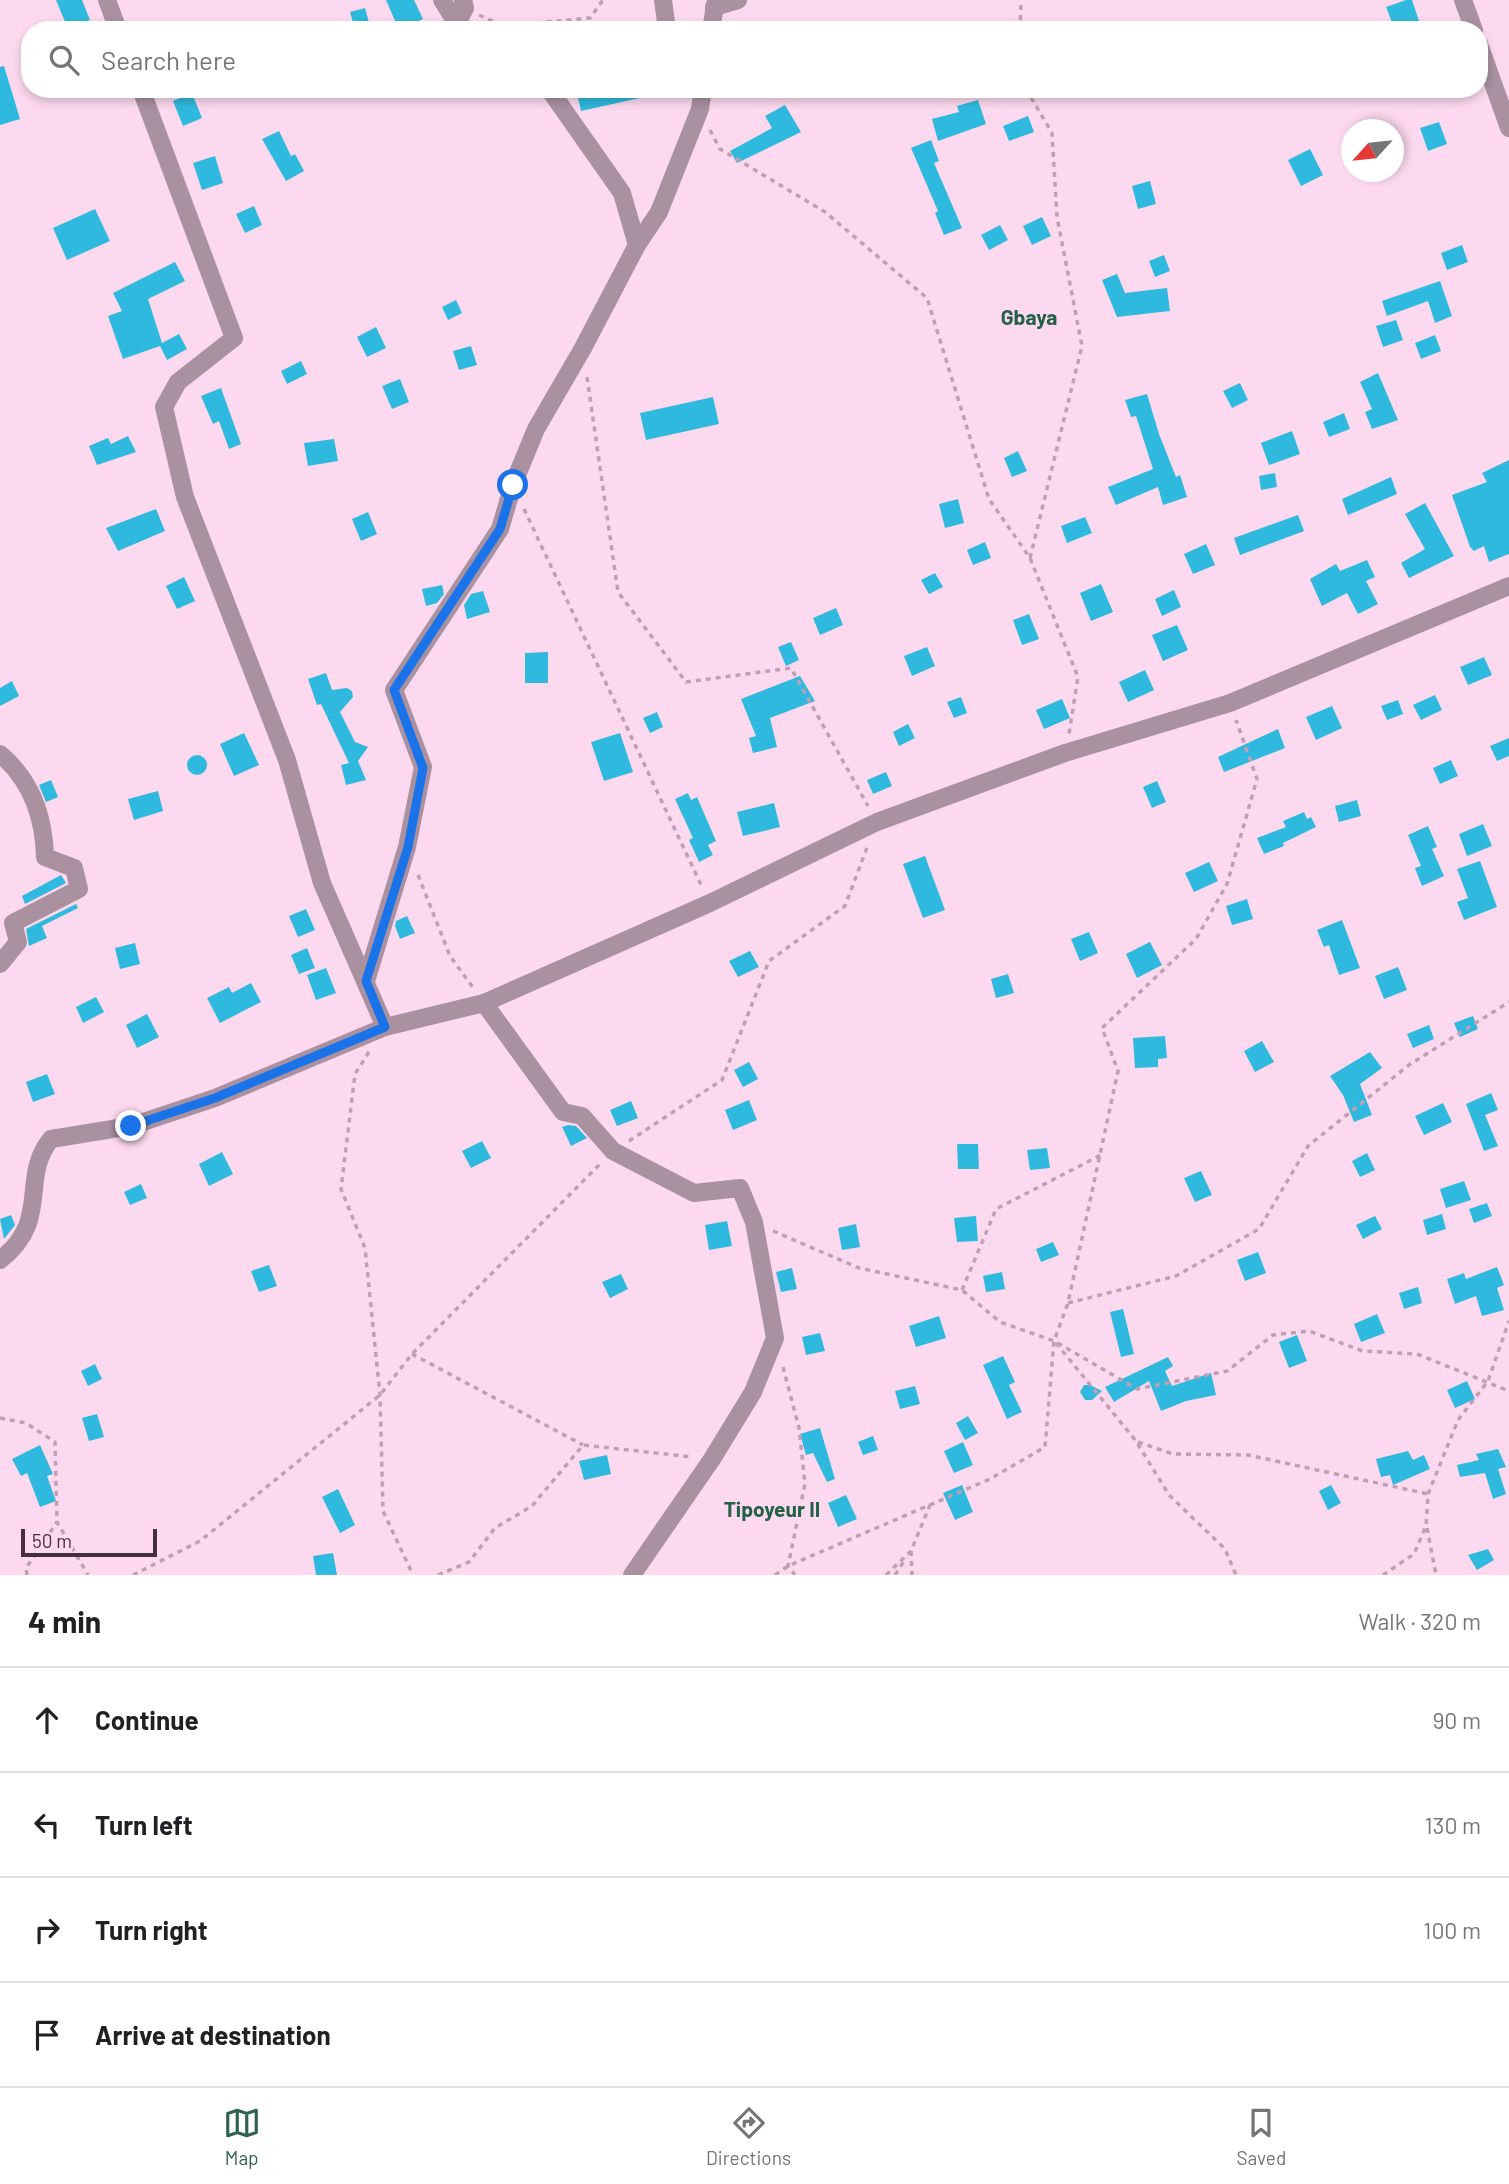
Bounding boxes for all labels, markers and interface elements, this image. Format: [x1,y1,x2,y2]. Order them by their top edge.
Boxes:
search box [21,21,1488,98]
icon: search [45,41,83,79]
text: Search here [101,44,236,75]
north arrow [1341,119,1404,182]
district label: Gbaya [1001,304,1057,329]
route start [497,469,528,500]
route end [115,1110,146,1141]
district label: Tipoyeur II [724,1496,820,1521]
scale bar [21,1526,158,1558]
text: 50 m [32,1529,72,1552]
text: 4 min [28,1603,101,1639]
text: Walk · 320 m [1359,1607,1481,1635]
icon: ahead [28,1701,66,1739]
text: Continue [95,1704,199,1735]
text: 90 m [1432,1706,1481,1734]
icon: left [28,1806,66,1844]
text: Turn left [95,1809,193,1840]
text: 130 m [1424,1811,1481,1839]
icon: right [28,1911,66,1949]
text: Turn right [95,1914,208,1945]
text: 100 m [1423,1916,1481,1944]
icon: arrive [28,2016,66,2054]
text: Arrive at destination [95,2019,331,2050]
tab: Map [223,2104,261,2169]
tab: Directions [706,2104,791,2169]
tab: Saved [1236,2104,1286,2169]

